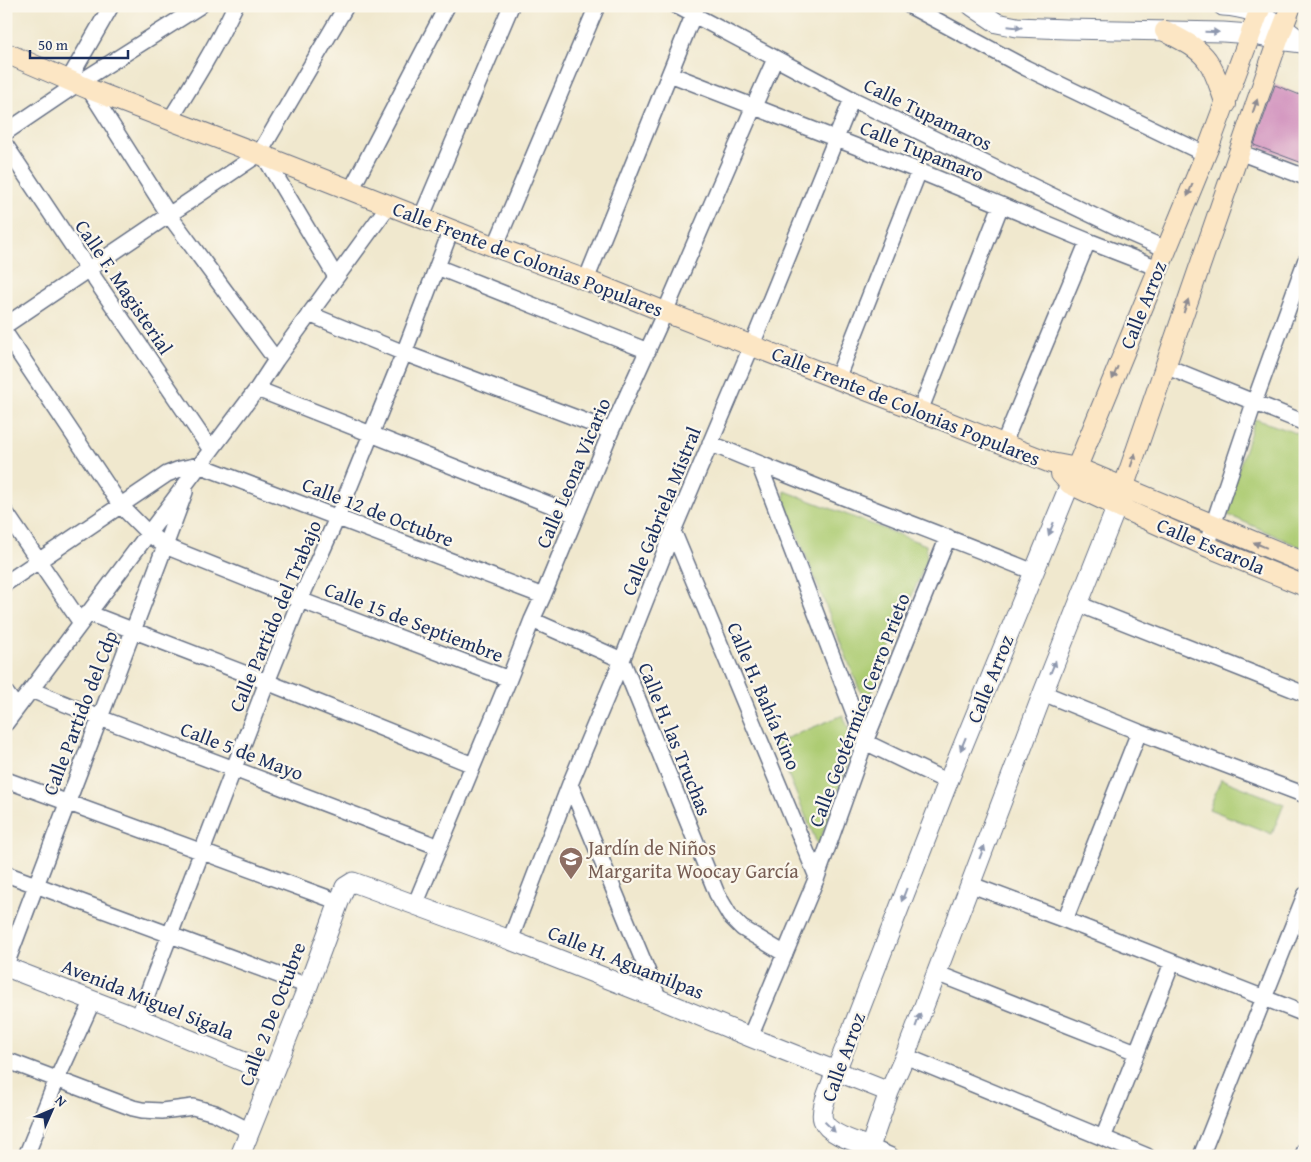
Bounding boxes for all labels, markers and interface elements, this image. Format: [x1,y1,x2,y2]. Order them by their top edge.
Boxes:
one-way arrow [1007,23,1023,31]
scale bar [30,28,128,60]
one-way arrow [1205,28,1221,36]
text: 50 m [38,34,69,55]
street label: Calle Tupamaros [860,73,996,155]
one-way arrow [1252,98,1259,113]
street label: Calle Tupamaro [857,115,987,187]
one-way arrow [1185,183,1193,198]
street label: Calle Frente de Colonias Populares [389,193,668,324]
street label: Calle F. Magisterial [68,213,181,360]
street label: Calle Arroz [1112,256,1173,353]
one-way arrow [1182,298,1190,313]
street label: Calle Frente de Colonias Populares [768,338,1045,473]
one-way arrow [1111,366,1119,381]
street label: Calle Leona Vicario [528,393,617,553]
street label: Calle Gabriela Mistral [613,422,708,600]
one-way arrow [1130,452,1137,467]
street label: Calle 12 de Octubre [298,469,458,554]
street label: Calle Escarola [1153,510,1270,582]
street label: Calle Partido del Trabajo [221,515,328,716]
one-way arrow [1047,522,1055,536]
one-way arrow [1253,540,1267,548]
street label: Calle 15 de Septiembre [321,574,508,669]
street label: Calle Geotérmica Cerro Prieto [800,589,917,831]
street label: Calle H. Bahía Kino [720,617,809,774]
street label: Calle Partido del Cdp [35,626,124,799]
street label: Calle Arroz [959,630,1020,727]
street label: Calle H. las Truchas [632,658,719,820]
one-way arrow [1049,659,1057,674]
street label: Calle 5 de Mayo [177,714,308,787]
one-way arrow [959,737,967,751]
place label: Jardín de Niños Margarita Woocay García [585,833,799,885]
one-way arrow [979,844,986,859]
school or university icon: Jardín de Niños Margarita Woocay García [558,846,584,880]
one-way arrow [900,888,908,903]
street label: Calle H. Aguamilpas [544,917,709,1006]
street label: Calle 2 De Octubre [231,938,312,1090]
street label: Avenida Miguel Sigala [58,951,239,1047]
street label: Calle Arroz [813,1008,872,1105]
one-way arrow [914,1012,922,1027]
north arrow [28,1084,78,1134]
text: N [51,1090,72,1112]
one-way arrow [823,1122,836,1133]

